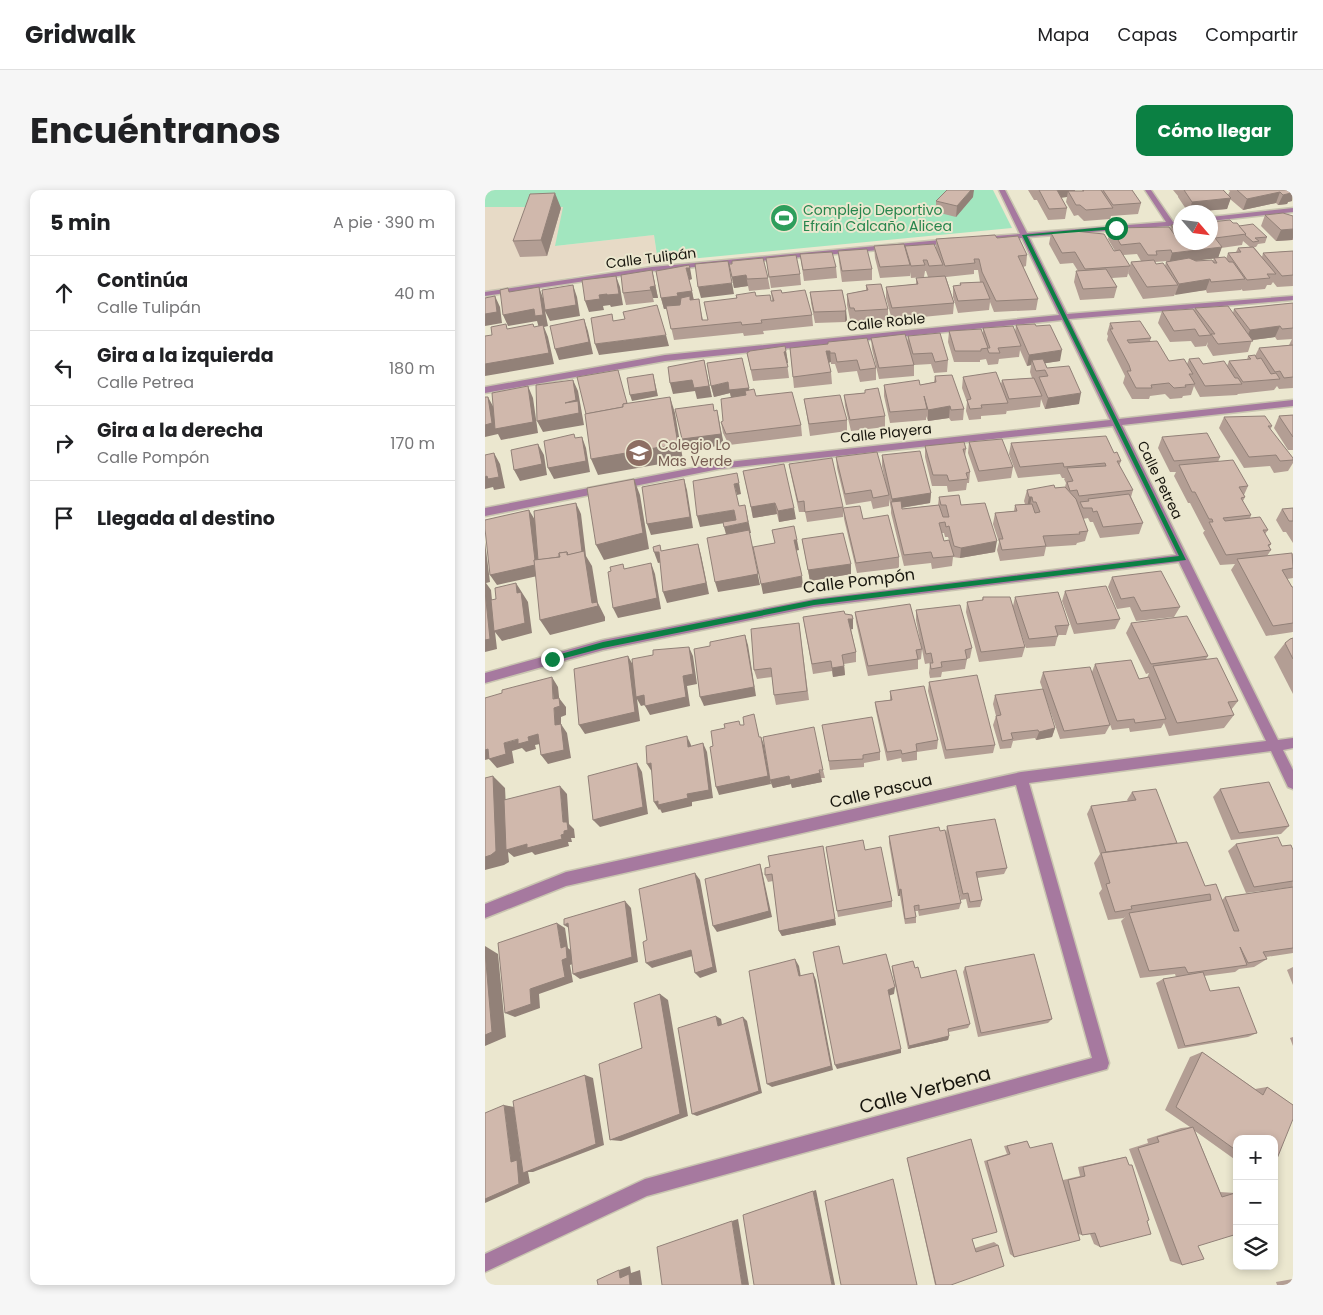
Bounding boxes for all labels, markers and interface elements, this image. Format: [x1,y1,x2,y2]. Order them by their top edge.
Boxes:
text: Gridwalk [25,18,136,51]
text: Mapa [1037,22,1090,47]
text: Capas [1118,22,1177,47]
text: Compartir [1205,22,1298,47]
button: Cómo llegar [1136,105,1293,156]
text: Encuéntranos [30,106,281,155]
place label: Complejo Deportivo Efraín Calcaño Alicea [803,200,952,236]
sports icon: Complejo Deportivo Efraín Calcaño Alicea [769,203,799,233]
north arrow [1173,205,1218,250]
text: 5 min [50,208,111,237]
text: A pie · 390 m [333,211,435,234]
route start [1105,217,1128,240]
street label: Calle Tulipán [605,243,697,273]
text: Continúa [97,267,188,294]
icon: ahead [50,279,78,307]
text: 40 m [394,282,435,305]
text: Calle Tulipán [97,296,201,319]
street label: Calle Roble [846,308,926,336]
text: Gira a la izquierda [97,342,274,369]
icon: left [50,354,78,382]
text: 180 m [389,357,435,380]
text: Calle Petrea [97,371,194,394]
text: Gira a la derecha [97,417,263,444]
street label: Calle Playera [839,418,933,448]
icon: right [50,429,78,457]
text: 170 m [390,432,435,455]
place label: Colegio Lo Mas Verde [658,435,732,471]
street label: Calle Petrea [1132,437,1188,523]
school or university icon: Colegio Lo Mas Verde [624,438,654,468]
text: Calle Pompón [97,446,210,469]
icon: arrive [50,504,78,532]
text: Llegada al destino [97,505,275,532]
street label: Calle Pompón [802,563,916,599]
route end [541,648,564,671]
street label: Calle Pascua [828,768,934,814]
street label: Calle Verbena [856,1059,994,1121]
map controls [1233,1135,1278,1270]
button: + [1233,1135,1278,1180]
button: − [1233,1180,1278,1225]
button: layers [1233,1225,1278,1270]

